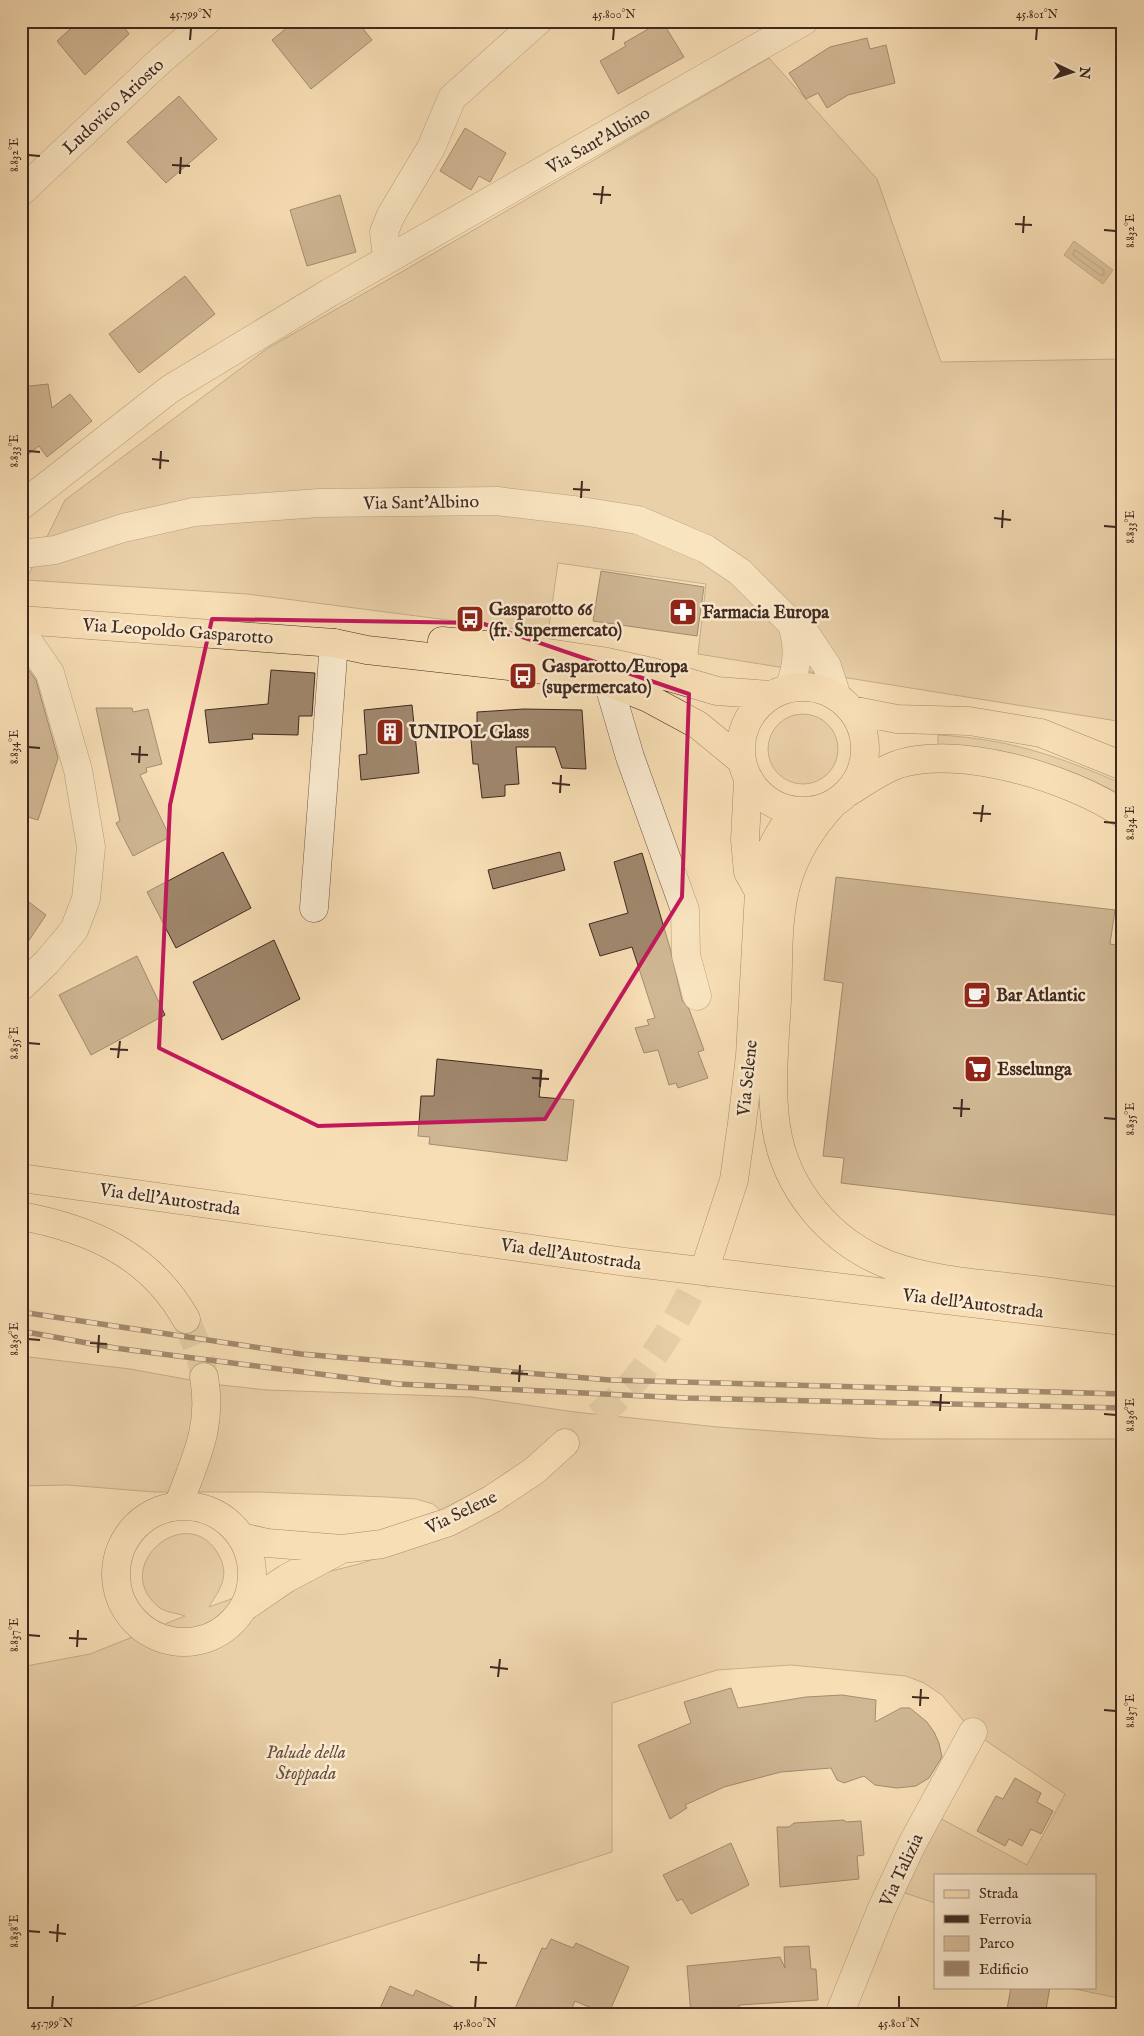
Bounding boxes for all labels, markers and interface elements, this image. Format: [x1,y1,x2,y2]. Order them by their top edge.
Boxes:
text: 45.799°N [170,7,213,22]
text: 45.800°N [592,7,636,22]
text: 45.801°N [1016,7,1059,22]
north arrow [1046,48,1096,98]
street label: Ludovico Ariosto [58,54,170,160]
text: N [1075,65,1093,80]
street label: Via Sant'Albino [542,102,655,181]
text: 8.832°E [7,138,22,172]
text: 8.832°E [1123,214,1138,248]
text: 8.833°E [7,434,22,468]
street label: Via Sant'Albino [362,491,480,516]
text: 8.833°E [1123,510,1138,544]
pharmacy icon: Farmacia Europa [668,597,698,627]
place label: Gasparotto 66 (fr. Supermercato) [489,599,622,643]
place label: Farmacia Europa [702,602,830,625]
bus stop icon: Gasparotto 66 (fr. Supermercato) [455,604,485,634]
street label: Via Leopoldo Gasparotto [81,614,274,651]
place label: Gasparotto/Europa (supermercato) [542,656,689,700]
bus stop icon: Gasparotto/Europa (supermercato) [508,661,538,691]
building icon: UNIPOL Glass [375,717,405,747]
place label: UNIPOL Glass [408,722,530,745]
text: 8.834°E [7,730,22,764]
text: 8.834°E [1123,806,1138,840]
cafe icon: Bar Atlantic [962,980,992,1010]
place label: Bar Atlantic [996,985,1086,1008]
text: 8.835°E [7,1027,22,1059]
street label: Via Selene [733,1039,764,1119]
supermarket icon: Esselunga [963,1054,993,1084]
place label: Esselunga [997,1059,1073,1082]
text: 8.835°E [1123,1103,1138,1135]
street label: Via dell'Autostrada [97,1179,242,1222]
street label: Via dell'Autostrada [498,1234,643,1277]
street label: Via dell'Autostrada [900,1284,1045,1325]
text: 8.836°E [7,1322,22,1356]
text: 8.836°E [1123,1398,1138,1432]
street label: Via Selene [421,1486,501,1541]
text: 8.837°E [7,1618,22,1652]
text: 8.837°E [1123,1694,1138,1728]
park label: Palude della Stoppada [266,1742,346,1786]
street label: Via Talizia [875,1830,929,1912]
legend [934,1874,1096,1988]
text: Strada [979,1884,1019,1903]
text: Ferrovia [979,1910,1032,1929]
text: 8.838°E [7,1914,22,1948]
text: Parco [979,1934,1014,1953]
text: Edificio [979,1960,1029,1979]
text: 45.799°N [31,2016,74,2031]
text: 45.800°N [453,2016,497,2031]
text: 45.801°N [878,2016,921,2031]

